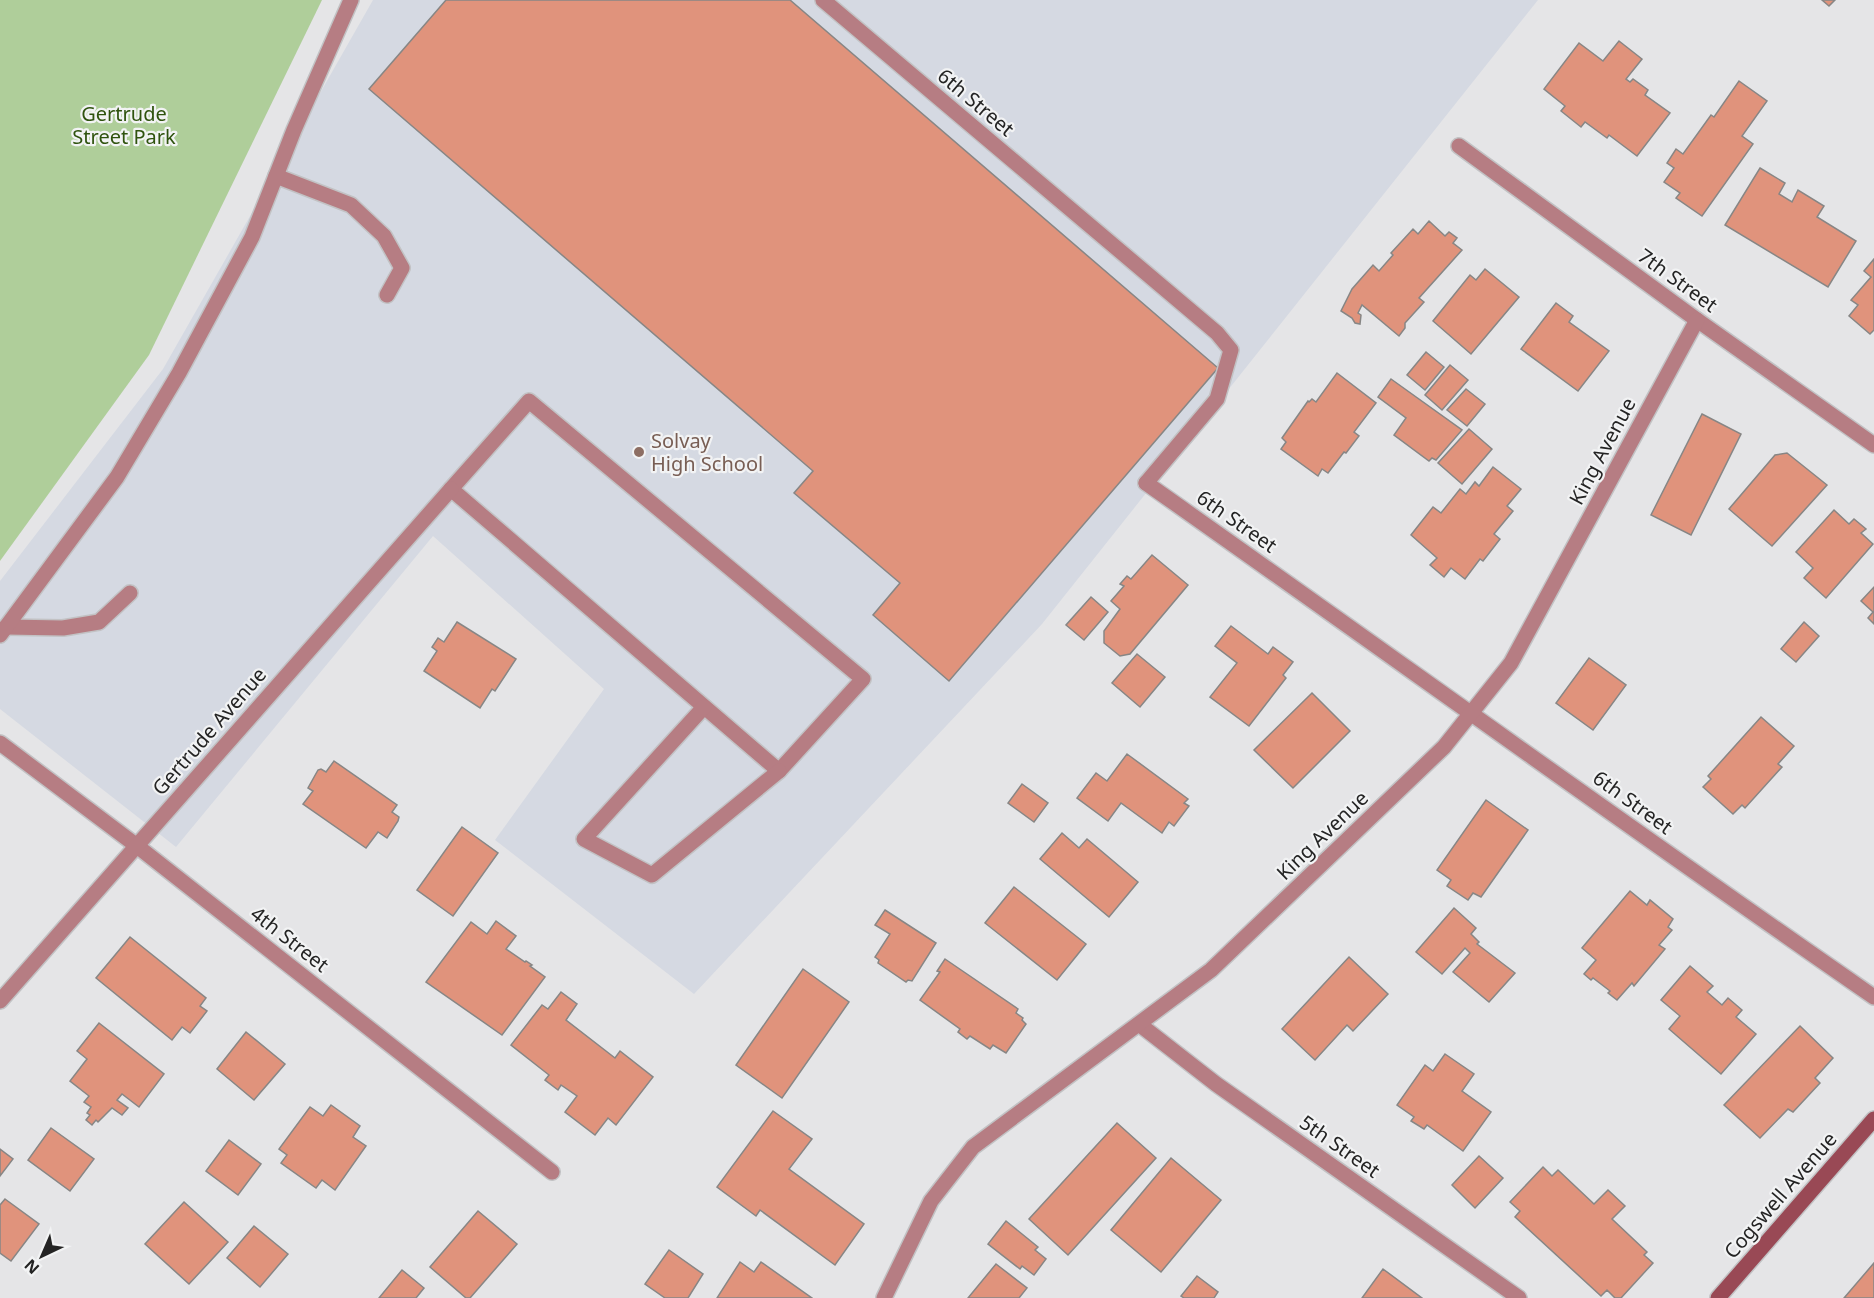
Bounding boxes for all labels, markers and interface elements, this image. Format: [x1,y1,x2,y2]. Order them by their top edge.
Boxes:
street label: 6th Street [932,62,1020,142]
park label: Gertrude Street Park [72,100,176,150]
street label: 7th Street [1633,242,1723,318]
street label: King Avenue [1562,393,1642,509]
place label: Solvay High School [651,427,763,477]
marker: Solvay High School [632,445,646,459]
street label: 6th Street [1192,484,1282,558]
street label: Gertrude Avenue [146,661,272,801]
street label: 6th Street [1588,764,1678,840]
street label: King Avenue [1270,784,1374,886]
street label: 4th Street [245,900,335,978]
street label: 5th Street [1295,1109,1385,1183]
street label: Cogswell Avenue [1718,1126,1842,1264]
north arrow [12,1226,72,1286]
text: N [19,1254,44,1279]

